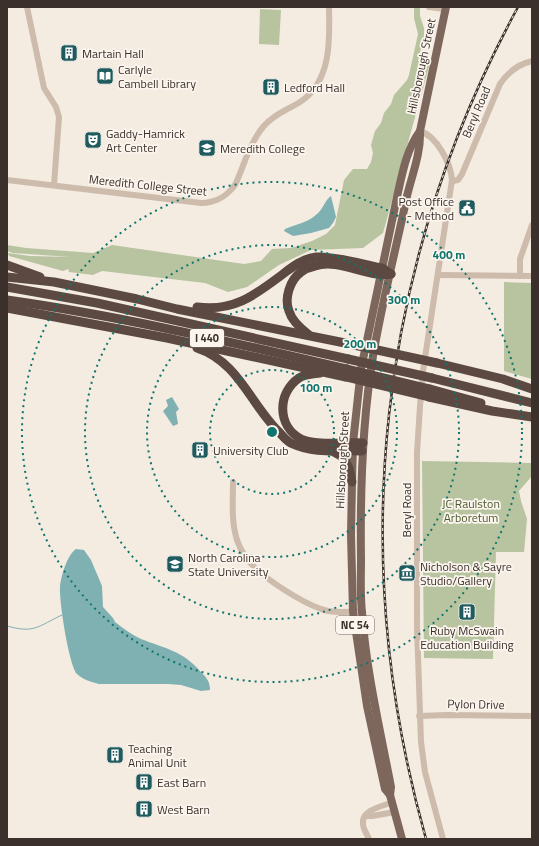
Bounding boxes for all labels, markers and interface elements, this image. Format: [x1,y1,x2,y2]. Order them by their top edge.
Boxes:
street label: Hillsborough Street [402,16,441,116]
building icon: Martain Hall [59,43,79,63]
place label: Martain Hall [82,44,144,63]
place label: Carlyle Cambell Library [118,60,196,93]
library icon: Carlyle Cambell Library [95,66,115,86]
building icon: Ledford Hall [261,77,281,97]
place label: Ledford Hall [284,78,345,97]
street label: Beryl Road [457,83,495,141]
place label: Gaddy-Hamrick Art Center [106,124,185,157]
theatre icon: Gaddy-Hamrick Art Center [83,130,103,150]
school or university icon: Meredith College [197,138,217,158]
place label: Meredith College [220,139,305,158]
street label: Meredith College Street [88,169,209,201]
place label: Post Office - Method [398,192,454,225]
public building icon: Post Office - Method [457,198,477,218]
text: 400 m [433,245,465,264]
text: 300 m [388,290,420,309]
road number: I 440 [190,329,224,347]
text: 200 m [344,334,376,353]
text: 100 m [300,378,332,397]
street label: Hillsborough Street [330,410,354,509]
centre of rings [265,425,279,439]
building icon: University Club [190,440,210,460]
place label: University Club [213,441,289,460]
street label: Beryl Road [397,483,416,537]
park label: JC Raulston Arboretum [442,494,500,527]
place label: North Carolina State University [188,548,269,581]
school or university icon: North Carolina State University [165,554,185,574]
place label: Nicholson & Sayre Studio/Gallery [420,557,512,590]
museum icon: Nicholson & Sayre Studio/Gallery [397,563,417,583]
building icon: Ruby McSwain Education Building [457,602,477,622]
road number: NC 54 [336,616,374,634]
place label: Ruby McSwain Education Building [420,621,514,654]
street label: Pylon Drive [447,694,505,714]
place label: Teaching Animal Unit [128,739,187,772]
building icon: Teaching Animal Unit [105,745,125,765]
building icon: East Barn [134,772,154,792]
place label: East Barn [157,773,206,792]
building icon: West Barn [134,799,154,819]
place label: West Barn [157,800,210,819]

